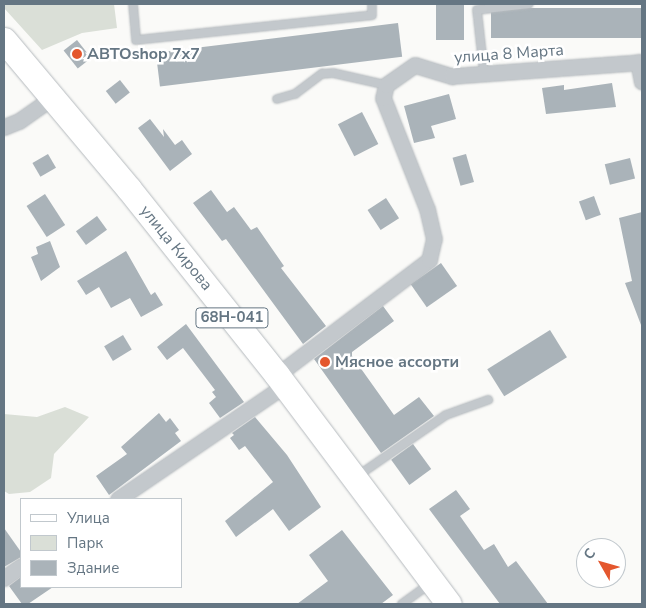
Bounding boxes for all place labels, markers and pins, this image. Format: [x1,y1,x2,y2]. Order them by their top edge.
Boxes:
place label: АВТОshop 7x7 [87,44,200,64]
marker: АВТОshop 7x7 [71,48,83,60]
place label: Мясное ассорти [335,352,459,372]
marker: Мясное ассорти [319,356,331,368]

